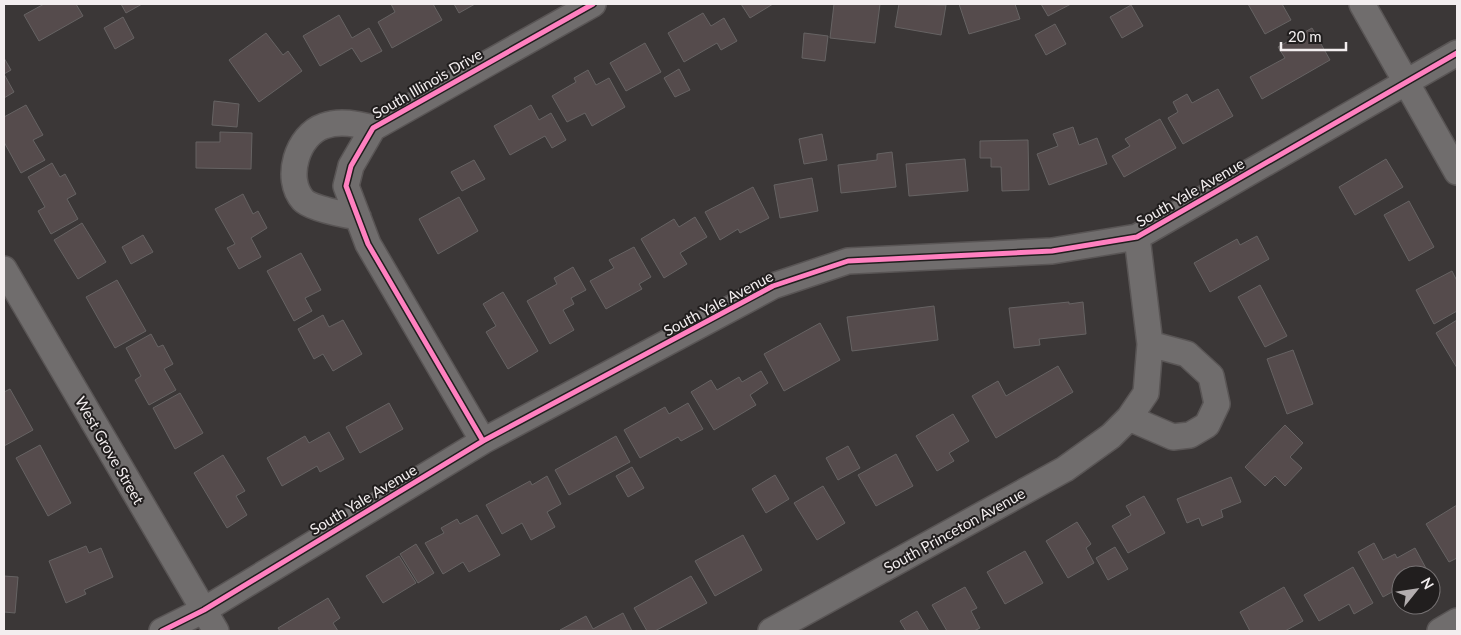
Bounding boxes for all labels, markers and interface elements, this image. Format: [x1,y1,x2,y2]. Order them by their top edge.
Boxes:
scale bar [1281,20,1346,52]
text: 20 m [1288,27,1322,45]
street label: South Illinois Drive [369,44,485,122]
street label: South Yale Avenue [1133,154,1247,230]
street label: South Yale Avenue [660,266,776,339]
street label: West Grove Street [72,393,148,508]
street label: South Yale Avenue [306,460,420,538]
street label: South Princeton Avenue [880,484,1028,576]
north arrow [1391,565,1441,615]
text: N [1418,574,1438,592]

